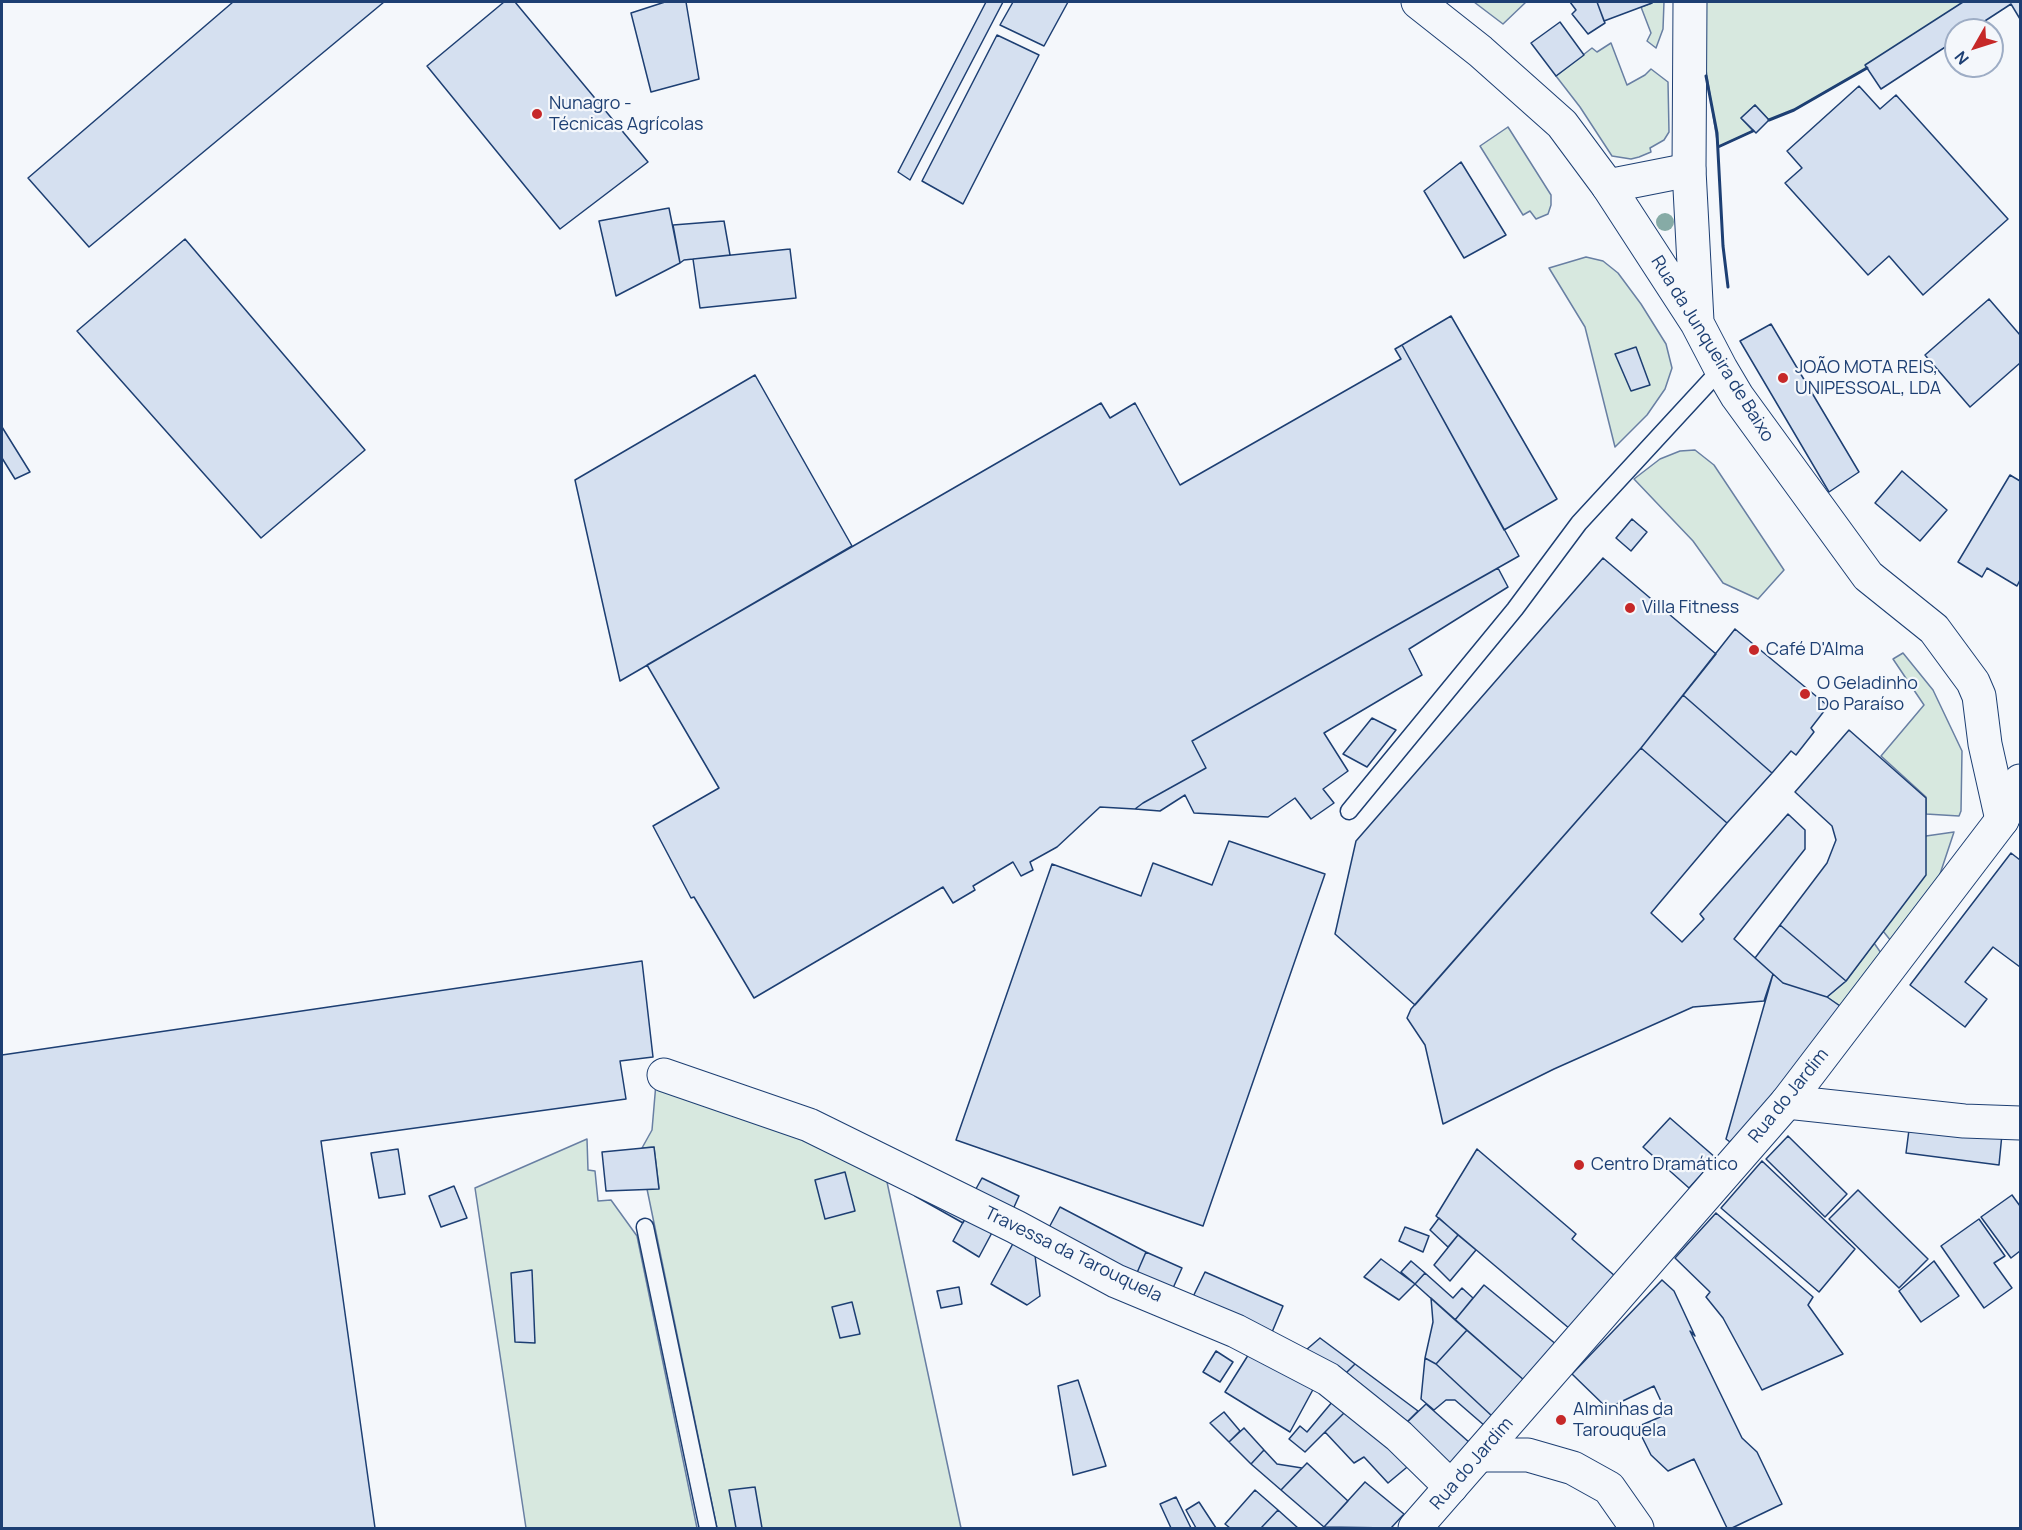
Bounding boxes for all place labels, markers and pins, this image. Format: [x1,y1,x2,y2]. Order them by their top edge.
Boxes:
place label: Nunagro - Técnicas Agrícolas [549,93,704,136]
marker: Nunagro - Técnicas Agrícolas [530,107,544,121]
place label: JOÃO MOTA REIS, UNIPESSOAL, LDA [1795,357,1941,400]
marker: JOÃO MOTA REIS, UNIPESSOAL, LDA [1776,371,1790,385]
place label: Villa Fitness [1642,597,1739,619]
marker: Villa Fitness [1623,601,1637,615]
place label: Café D'Alma [1766,639,1864,661]
marker: Café D'Alma [1747,643,1761,657]
place label: O Geladinho Do Paraíso [1817,673,1918,716]
marker: O Geladinho Do Paraíso [1798,687,1812,701]
place label: Centro Dramático [1591,1154,1738,1176]
marker: Centro Dramático [1572,1158,1586,1172]
place label: Alminhas da Tarouquela [1573,1399,1673,1442]
marker: Alminhas da Tarouquela [1554,1413,1568,1427]

